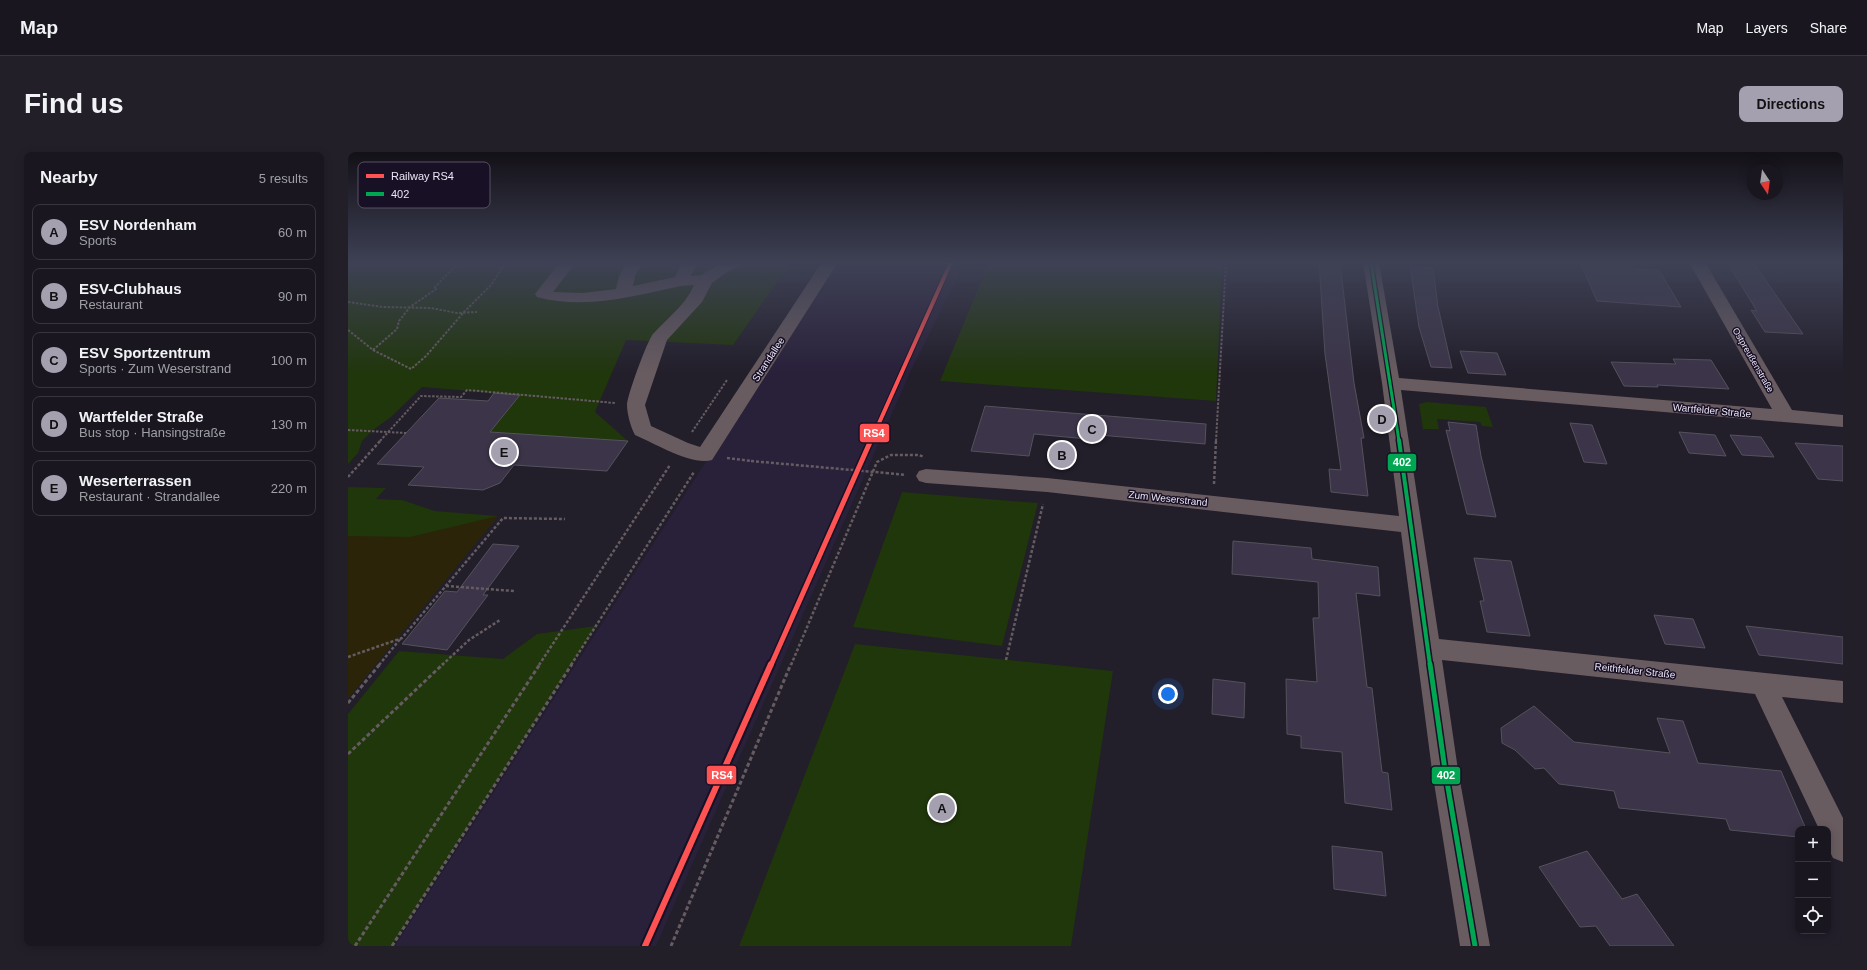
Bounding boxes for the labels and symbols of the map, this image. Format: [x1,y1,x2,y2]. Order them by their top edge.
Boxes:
legend [358,162,490,208]
north arrow [1747,164,1783,200]
text: Railway RS4 [391,170,454,182]
text: 402 [391,188,409,200]
street label: Ostpreußenstraße [1730,326,1776,394]
street label: Strandallee [750,335,787,383]
street label: Wartfelder Straße [1672,402,1752,419]
pin: D [1369,404,1395,434]
pin: C [1079,414,1105,444]
line badge: RS4 [859,423,890,443]
text: RS4 [863,427,886,439]
pin: E [491,437,517,467]
pin: B [1049,440,1075,470]
line badge: 402 [1387,453,1417,472]
text: 402 [1393,456,1411,468]
street label: Zum Weserstrand [1128,489,1208,508]
street label: Reithfelder Straße [1594,661,1676,680]
your location [1158,684,1178,704]
line badge: RS4 [706,765,737,785]
line badge: 402 [1431,766,1461,785]
text: RS4 [711,769,734,781]
text: 402 [1437,769,1455,781]
pin: A [929,793,955,823]

